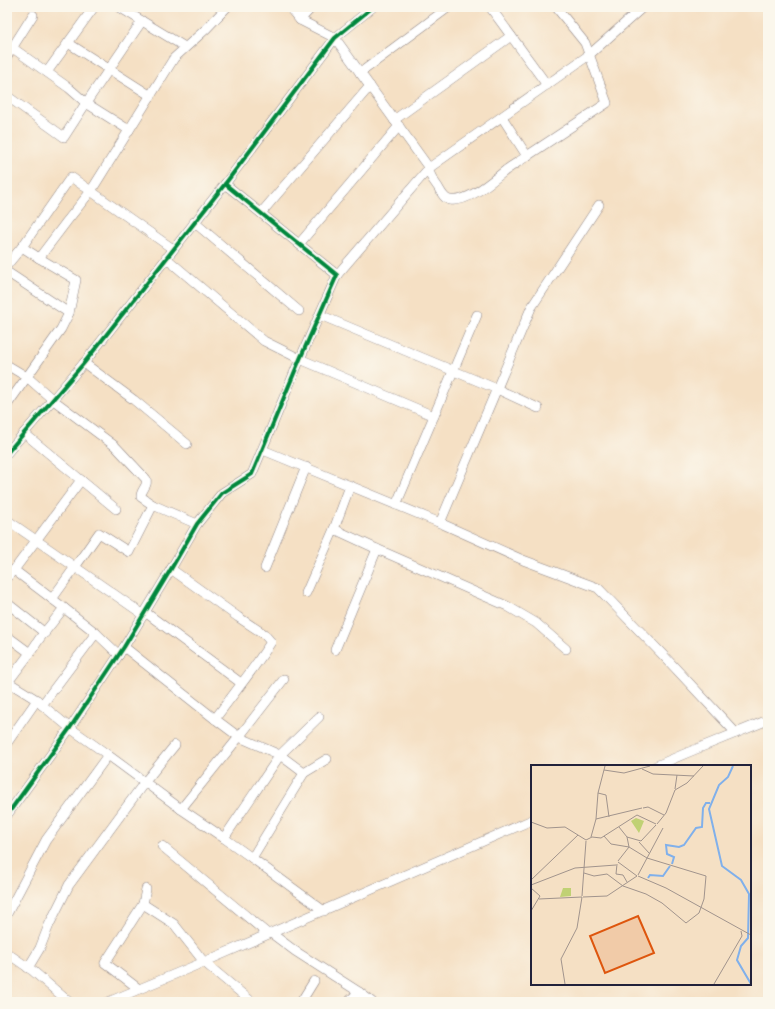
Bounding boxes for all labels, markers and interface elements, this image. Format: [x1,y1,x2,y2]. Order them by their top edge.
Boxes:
inset map [531,765,751,985]

